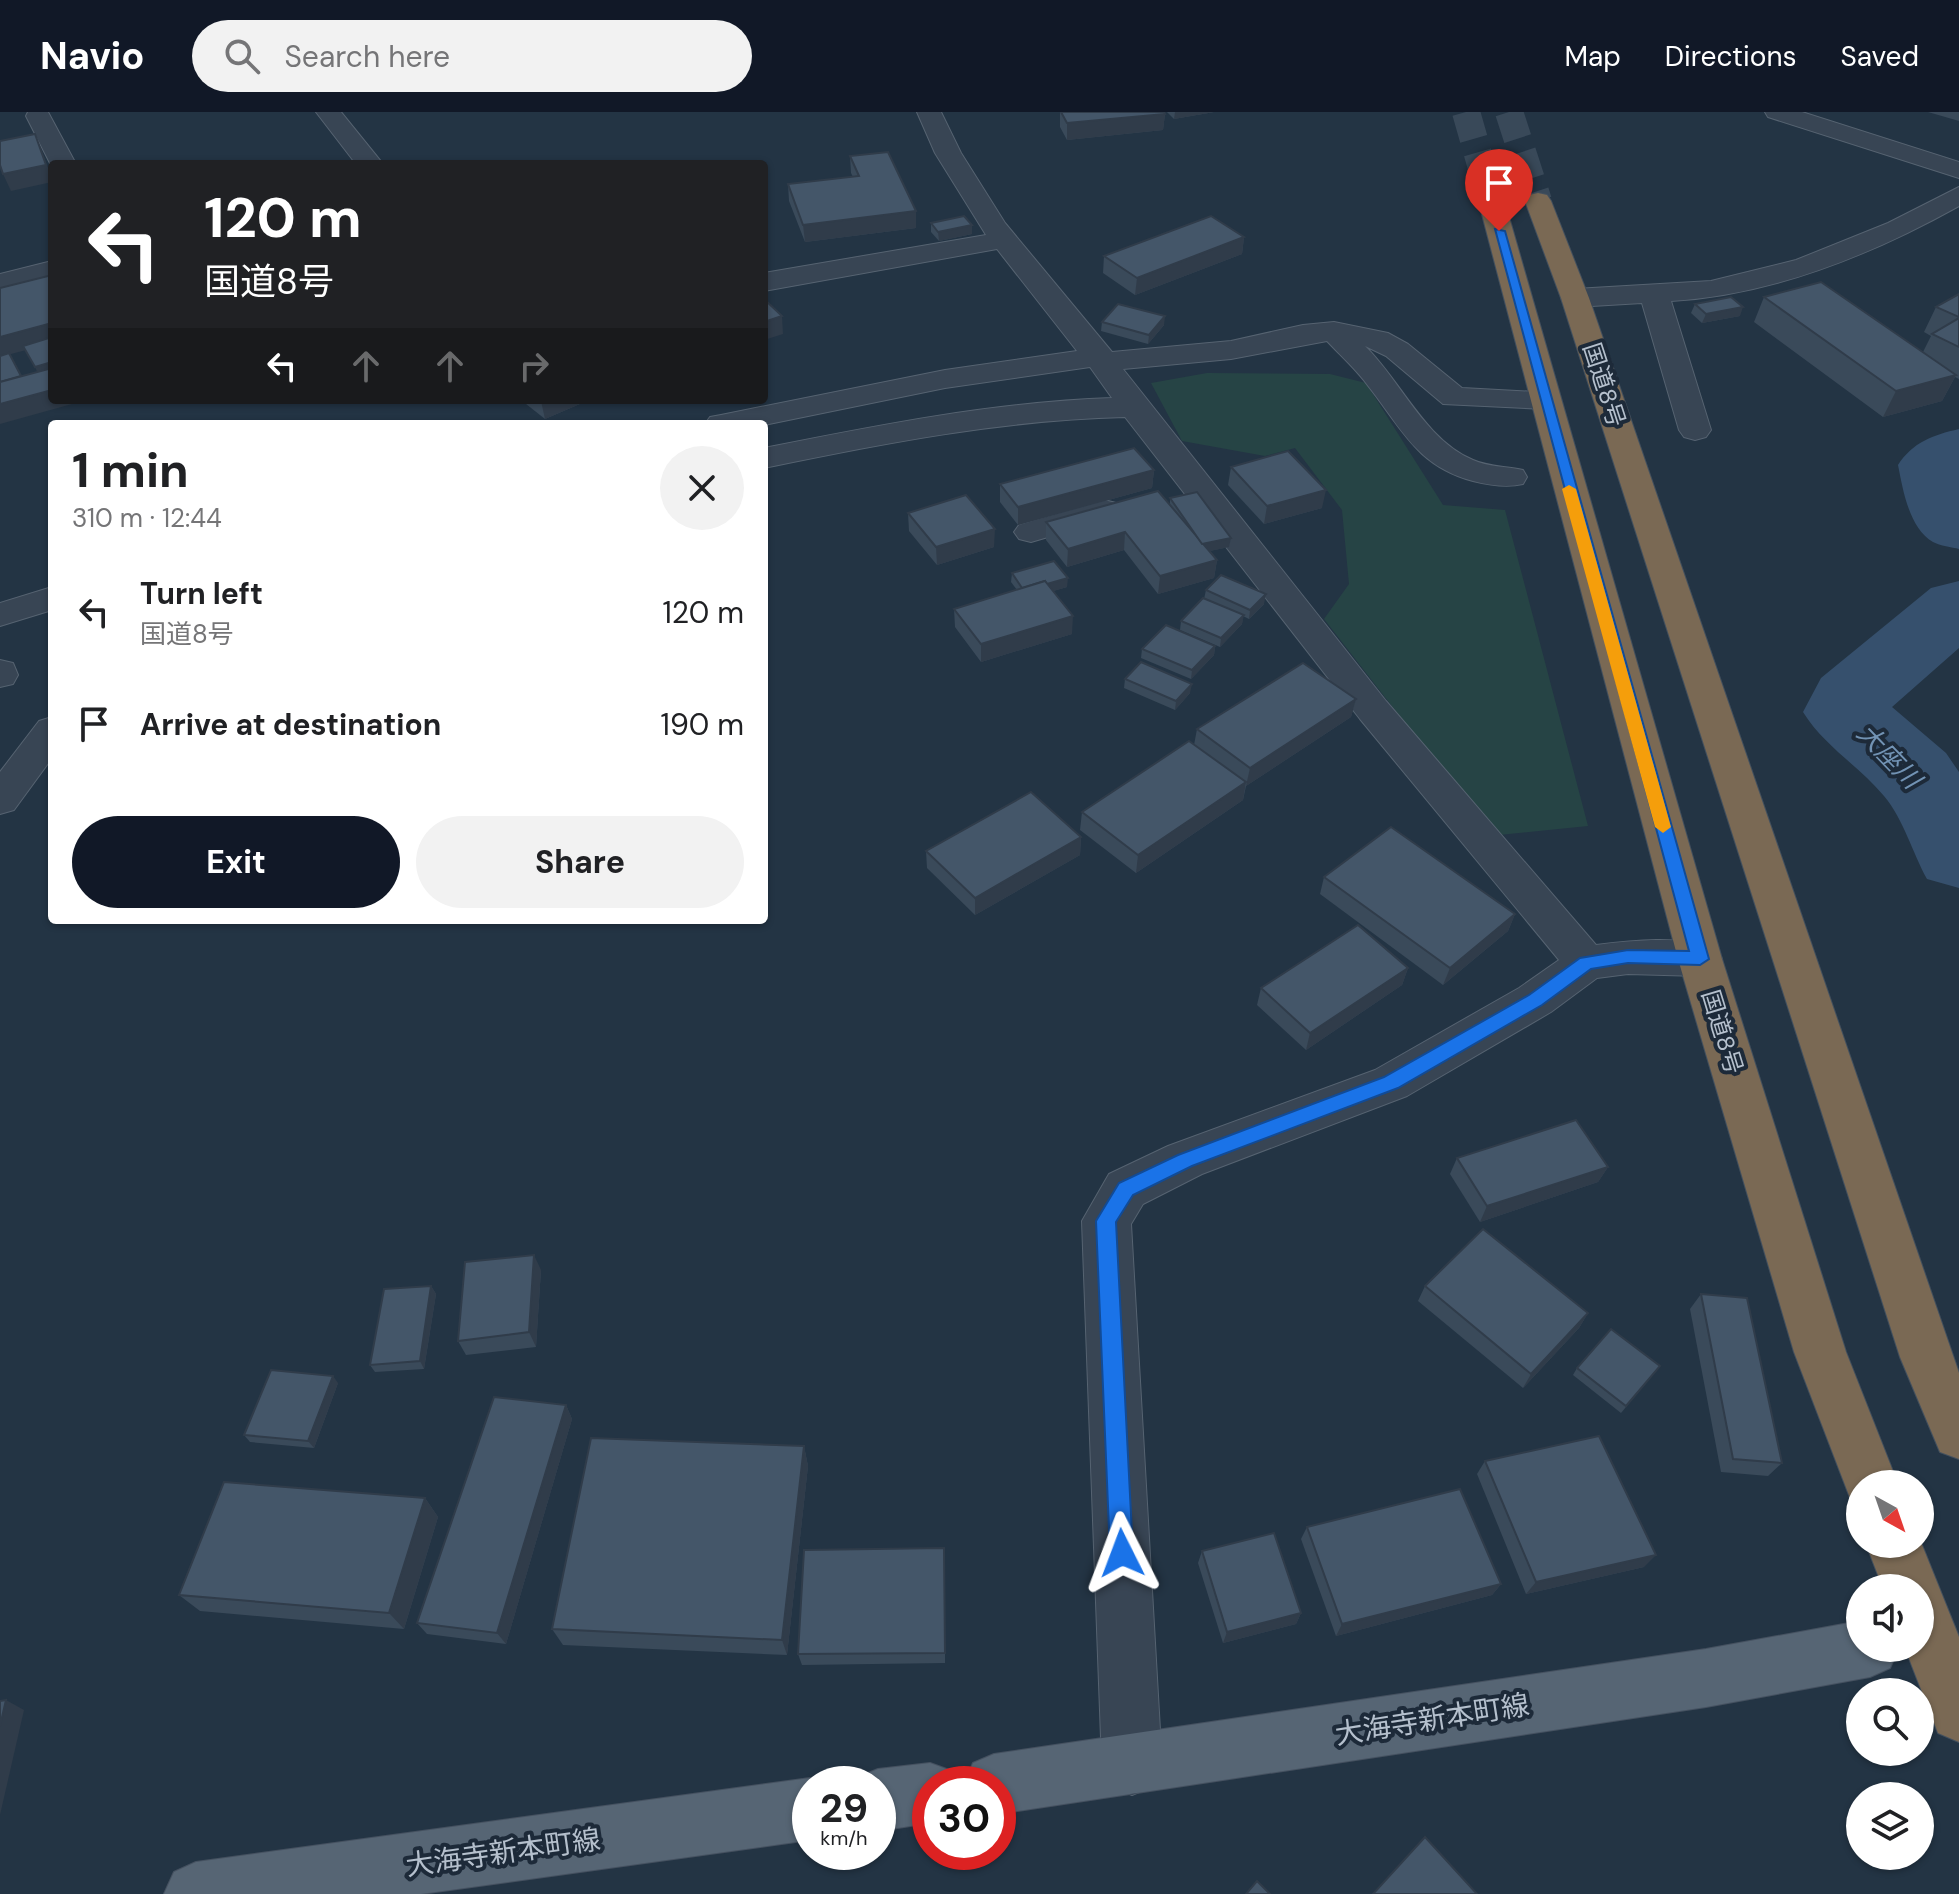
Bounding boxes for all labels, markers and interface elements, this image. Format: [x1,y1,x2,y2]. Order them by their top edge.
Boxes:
search box [192,20,752,92]
text: Navio [40,31,144,81]
icon: search [220,34,264,78]
text: Search here [284,37,450,76]
text: Map [1564,38,1621,75]
text: Directions [1665,38,1797,75]
text: Saved [1841,38,1919,75]
pin [1465,149,1533,231]
icon: arrive [1477,161,1521,205]
text: 120 m [204,181,362,254]
icon: left [72,192,176,296]
text: 国道8号 [204,258,334,305]
street label: 国道8号 [1576,339,1633,431]
icon: left [260,344,304,388]
icon: ahead [344,344,388,388]
icon: ahead [428,344,472,388]
icon: right [512,344,556,388]
text: 1 min [72,439,189,502]
button: close [660,446,744,530]
text: 310 m · 12:44 [72,501,222,535]
text: Turn left [140,574,263,613]
icon: left [72,590,116,634]
text: 120 m [662,593,744,632]
text: 国道8号 [140,617,234,651]
icon: arrive [72,702,116,746]
text: Arrive at destination [140,705,441,744]
text: 190 m [661,705,744,744]
water label: 大座川 [1850,716,1930,798]
button: Exit [72,816,400,908]
button: Share [416,816,744,908]
street label: 国道8号 [1695,986,1750,1078]
north arrow [1846,1470,1934,1558]
map controls [1846,1470,1934,1870]
position arrow [1080,1511,1164,1595]
button: sound [1846,1574,1934,1662]
button: search [1846,1678,1934,1766]
street label: 大海寺新本町線 [1332,1686,1532,1753]
speed limit sign: 30 [912,1766,1016,1870]
text: 29 [820,1782,868,1834]
button: layers [1846,1782,1934,1870]
street label: 大海寺新本町線 [403,1821,603,1884]
text: km/h [820,1825,868,1851]

